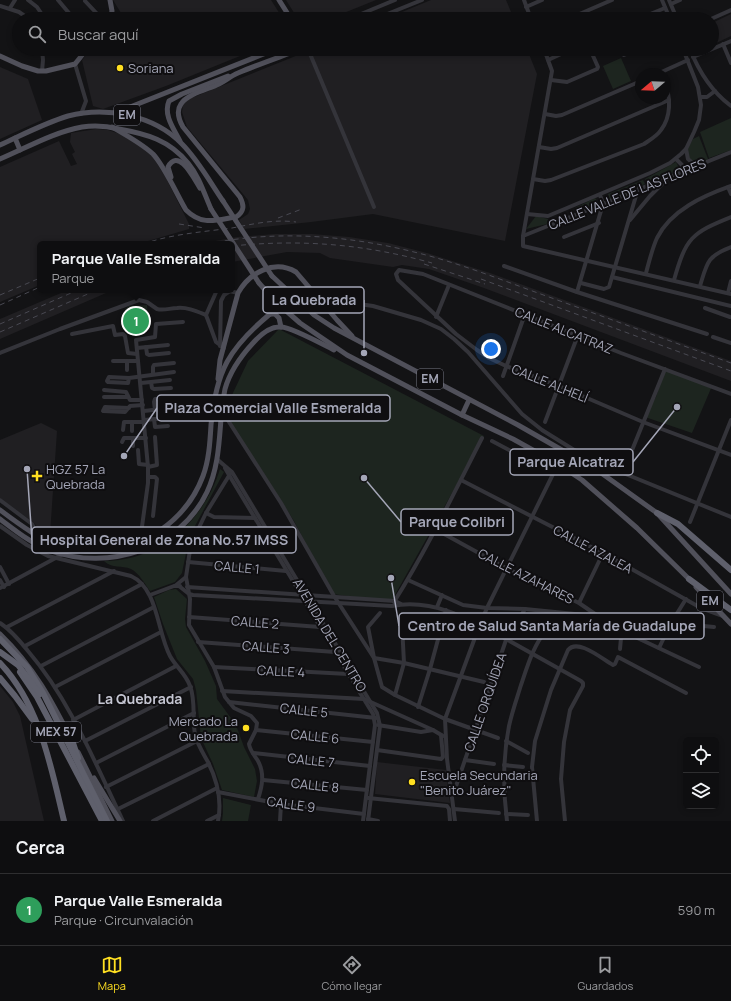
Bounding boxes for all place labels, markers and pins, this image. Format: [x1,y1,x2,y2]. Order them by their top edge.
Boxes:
place label: Soriana [128,59,174,77]
marker: Soriana [115,63,125,73]
callout: La Quebrada [263,287,364,313]
pin: 1 [123,306,149,336]
callout: Plaza Comercial Valle Esmeralda [157,395,390,421]
callout: Parque Alcatraz [510,449,633,475]
place label: HGZ 57 La Quebrada [46,460,105,493]
marker: HGZ 57 La Quebrada [31,470,43,482]
callout: Parque Colibri [401,509,513,535]
callout: Hospital General de Zona No.57 IMSS [32,527,296,553]
callout: Centro de Salud Santa María de Guadalupe [399,613,704,639]
place label: Mercado La Quebrada [169,712,238,745]
marker: Mercado La Quebrada [241,723,251,733]
place label: Escuela Secundaria "Benito Juárez" [420,766,538,799]
marker: Escuela Secundaria "Benito Juárez" [407,777,417,787]

